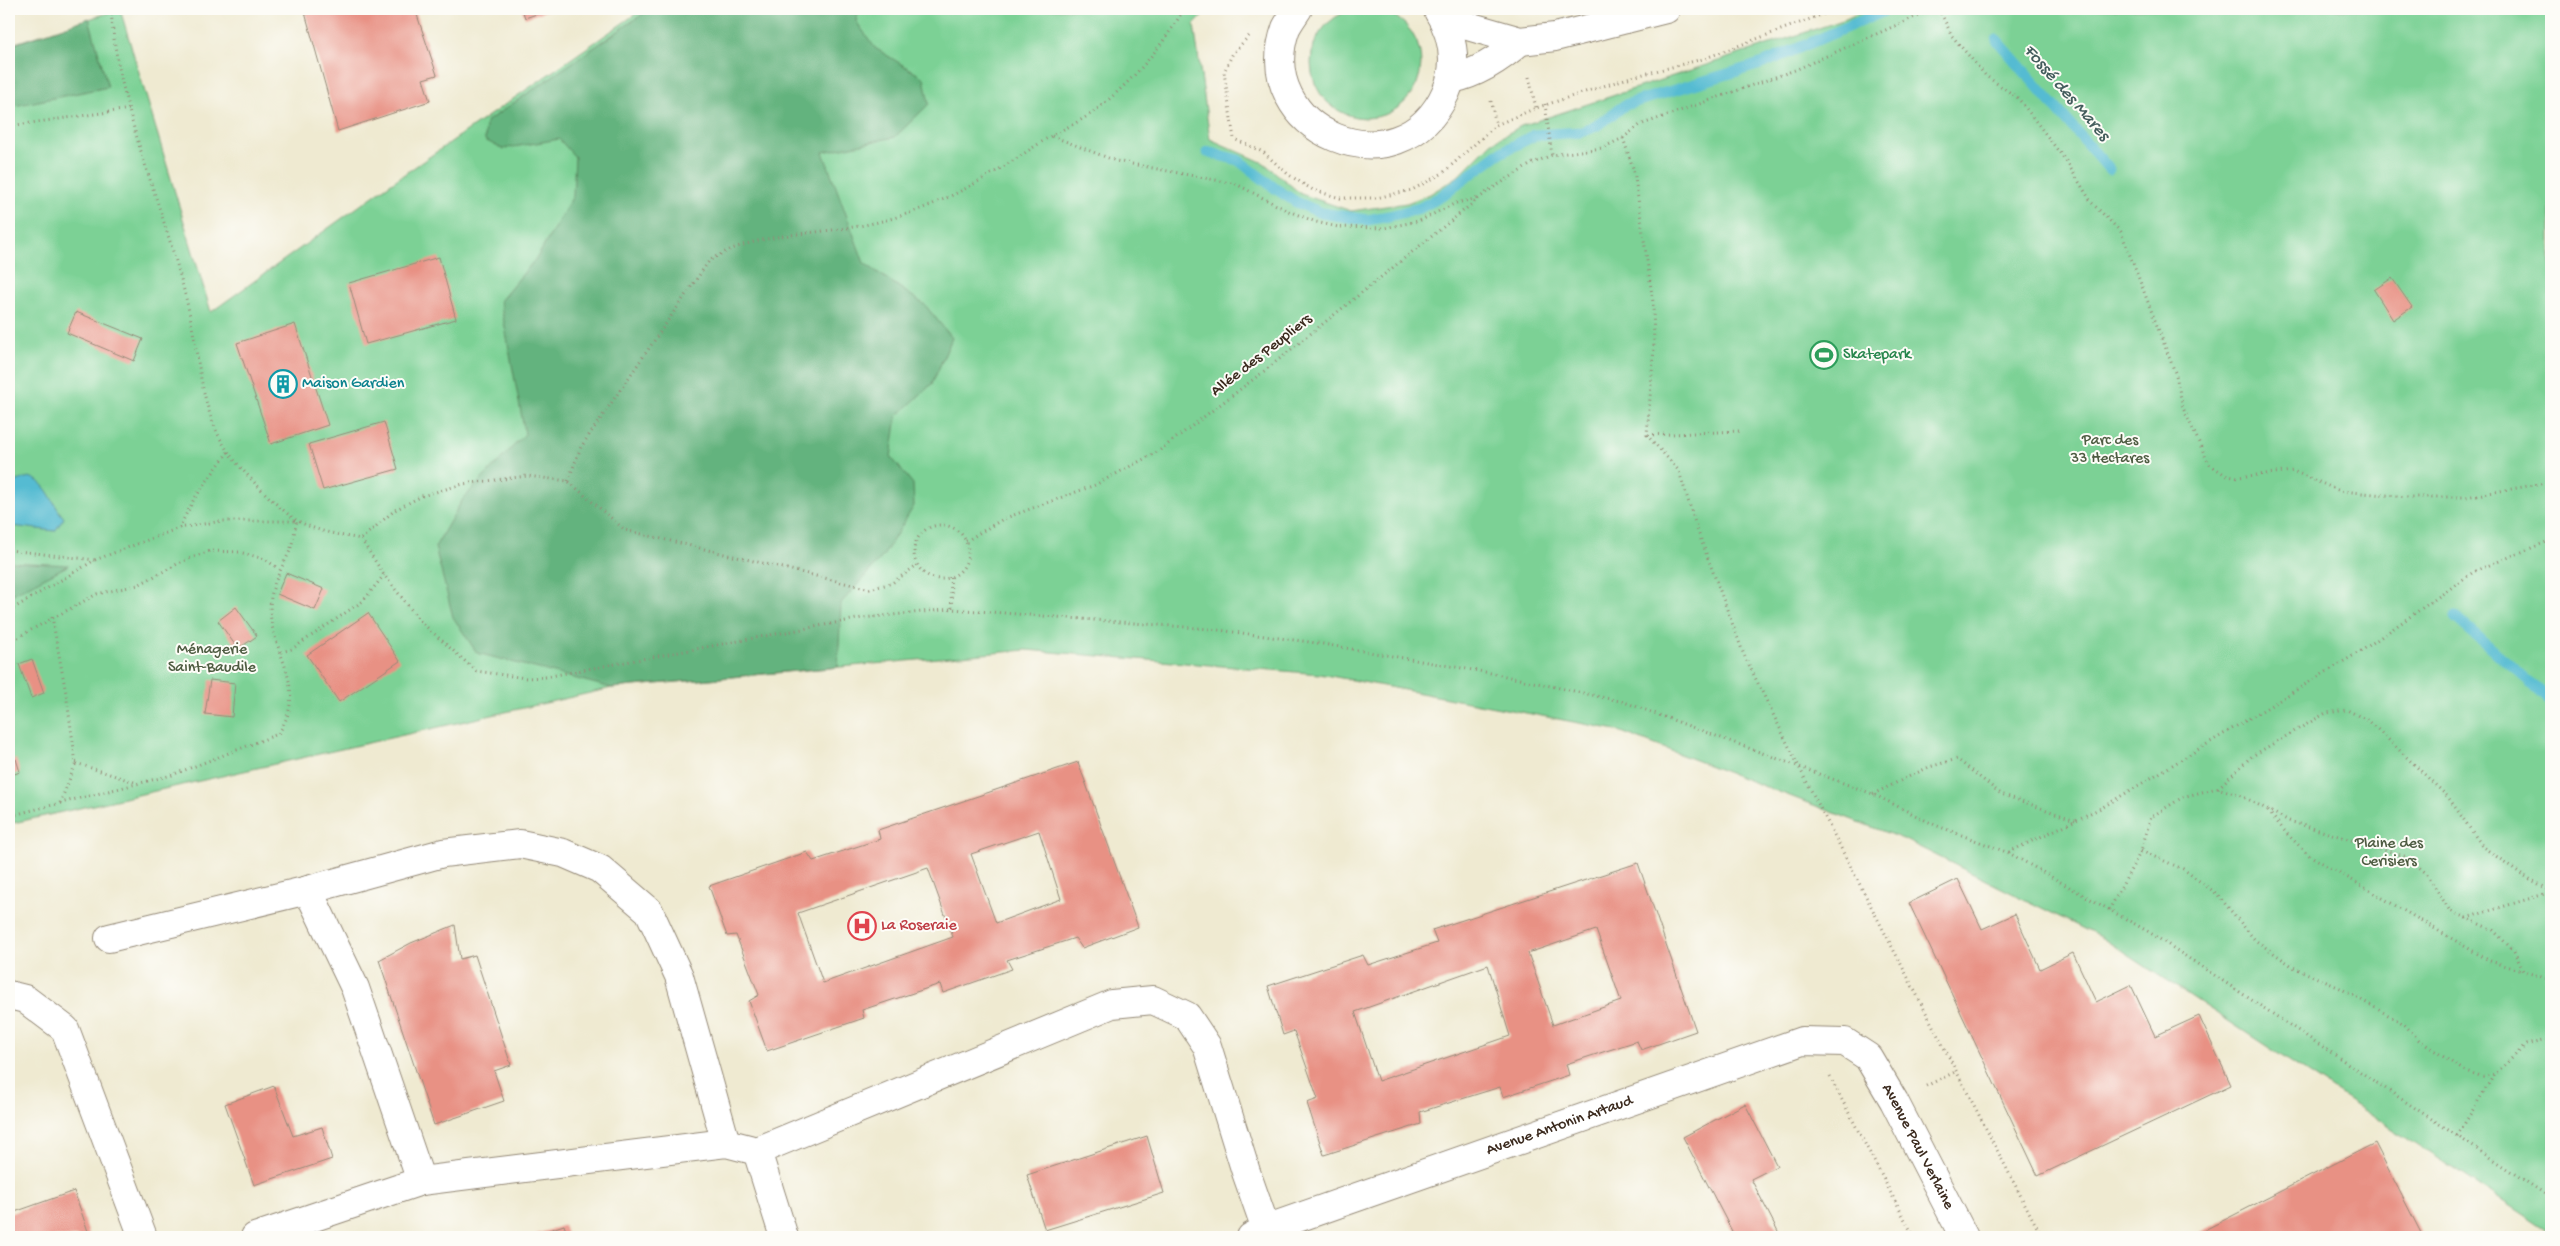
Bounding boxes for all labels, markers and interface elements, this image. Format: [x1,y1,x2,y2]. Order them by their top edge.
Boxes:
water label: Fossé des Mares [2018,40,2115,147]
street label: Allée des Peupliers [1208,310,1317,401]
sports icon: Skatepark [1809,340,1839,370]
place label: Skatepark [1843,346,1913,365]
building icon: Maison Gardien [268,369,298,399]
place label: Maison Gardien [302,375,405,394]
park label: Parc des 33 Hectares [2070,432,2150,469]
park label: Ménagerie Saint-Baudile [168,641,257,678]
park label: Plaine des Cerisiers [2354,835,2424,872]
hospital icon: La Roseraie [847,911,877,941]
place label: La Roseraie [881,917,957,936]
street label: Avenue Paul Verlaine [1877,1081,1958,1214]
street label: Avenue Antonin Artaud [1484,1091,1637,1160]

